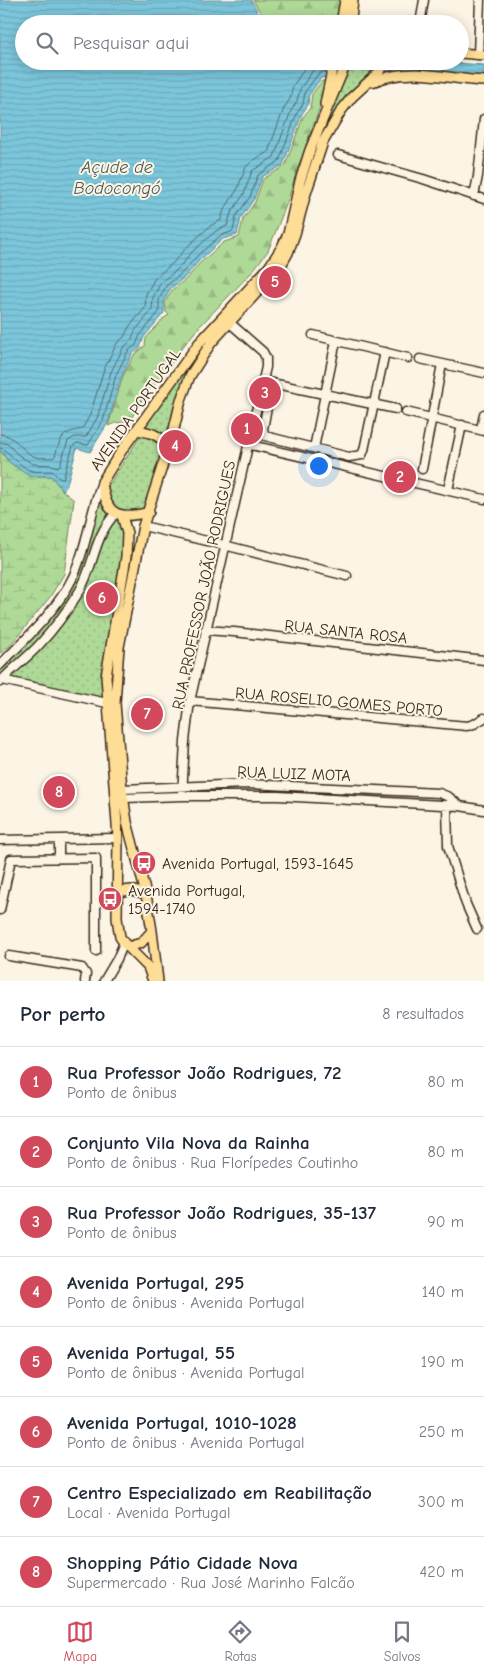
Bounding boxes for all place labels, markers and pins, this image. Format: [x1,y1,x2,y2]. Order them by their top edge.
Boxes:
pin: 5 [259,263,291,301]
pin: 3 [249,374,281,412]
pin: 1 [231,410,263,448]
pin: 4 [159,427,191,465]
pin: 2 [384,458,416,496]
pin: 6 [86,579,118,617]
pin: 7 [131,695,163,733]
pin: 8 [43,773,75,811]
bus stop icon: Avenida Portugal, 1593-1645 [131,850,157,876]
place label: Avenida Portugal, 1593-1645 [162,855,354,873]
place label: Avenida Portugal, 1594-1740 [128,882,245,918]
bus stop icon: Avenida Portugal, 1594-1740 [97,886,123,912]

